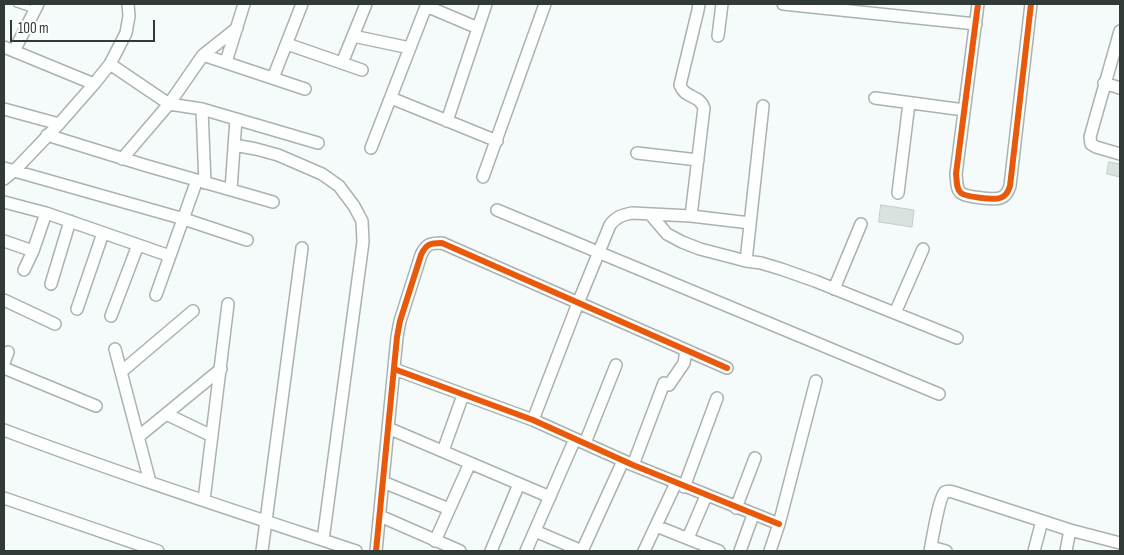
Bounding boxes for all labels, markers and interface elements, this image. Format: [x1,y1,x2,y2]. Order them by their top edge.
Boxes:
scale bar [12,10,158,42]
text: 100 m [18,19,49,38]

